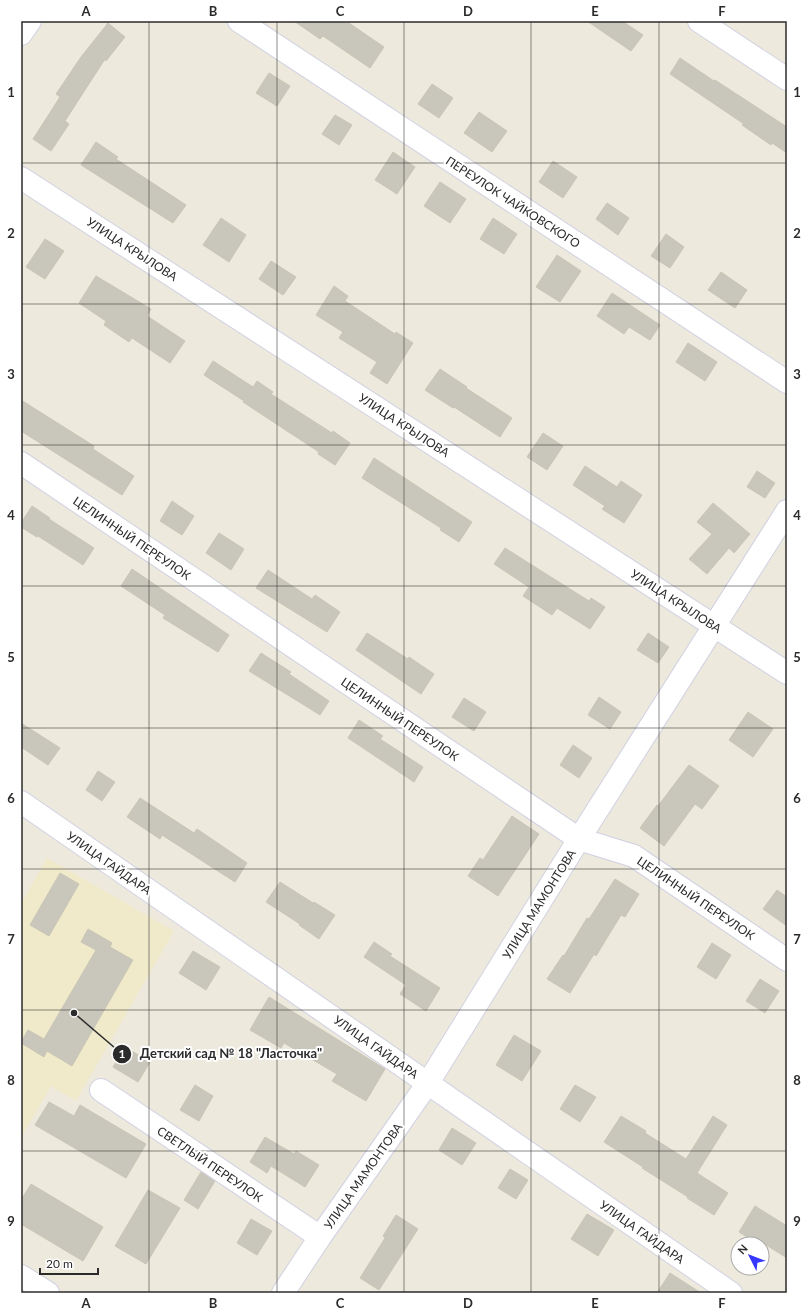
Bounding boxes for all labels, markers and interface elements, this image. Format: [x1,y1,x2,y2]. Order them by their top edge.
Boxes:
text: A [80,3,91,19]
text: B [209,3,218,19]
text: C [336,3,345,19]
text: D [463,3,473,19]
text: E [591,3,599,19]
text: F [718,3,726,19]
text: 1 [7,84,15,100]
text: 1 [793,84,801,100]
street label: ПЕРЕУЛОК ЧАЙКОВСКОГО [443,153,583,251]
street label: УЛИЦА КРЫЛОВА [84,214,181,284]
text: 2 [7,225,15,241]
text: 2 [793,225,801,241]
text: 3 [7,366,15,382]
text: 3 [793,366,801,382]
street label: УЛИЦА КРЫЛОВА [356,390,453,460]
street label: ЦЕЛИННЫЙ ПЕРЕУЛОК [70,493,194,583]
text: 4 [7,507,15,523]
text: 4 [793,507,801,523]
street label: УЛИЦА КРЫЛОВА [628,566,725,636]
text: 5 [7,649,15,665]
text: 5 [793,649,801,665]
street label: ЦЕЛИННЫЙ ПЕРЕУЛОК [338,674,462,764]
text: 6 [7,790,15,806]
text: 6 [793,790,801,806]
street label: УЛИЦА ГАЙДАРА [64,828,155,898]
street label: УЛИЦА МАМОНТОВА [499,846,579,962]
street label: ЦЕЛИННЫЙ ПЕРЕУЛОК [634,853,758,943]
text: 7 [7,931,15,947]
text: 7 [793,931,801,947]
street label: УЛИЦА ГАЙДАРА [331,1012,422,1082]
callout: Детский сад № 18 "Ласточка" [112,1041,330,1066]
text: Детский сад № 18 "Ласточка" [140,1045,322,1061]
text: 1 [119,1046,126,1061]
text: 8 [7,1072,15,1088]
text: 8 [793,1072,801,1088]
street label: УЛИЦА МАМОНТОВА [321,1119,406,1232]
street label: СВЕТЛЫЙ ПЕРЕУЛОК [154,1123,266,1205]
street label: УЛИЦА ГАЙДАРА [597,1197,688,1267]
text: 9 [7,1213,15,1229]
text: 9 [793,1213,801,1229]
north arrow [730,1236,770,1276]
text: N [735,1241,750,1256]
scale bar [40,1250,98,1276]
text: 20 m [46,1256,73,1271]
text: A [80,1295,91,1311]
text: B [209,1295,218,1311]
text: C [336,1295,345,1311]
text: D [463,1295,473,1311]
text: E [591,1295,599,1311]
text: F [718,1295,726,1311]

